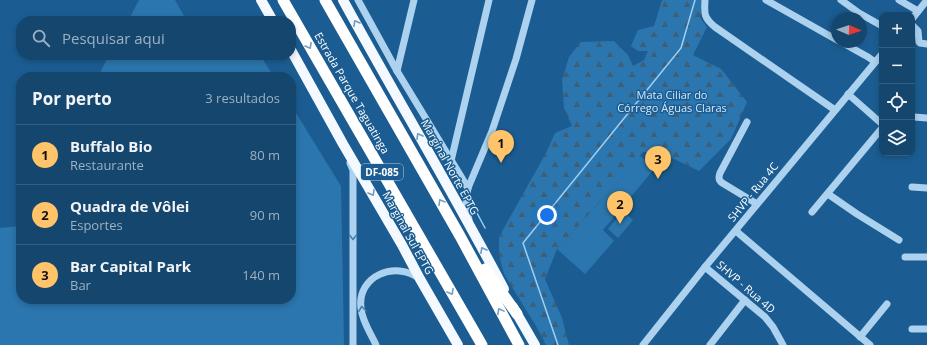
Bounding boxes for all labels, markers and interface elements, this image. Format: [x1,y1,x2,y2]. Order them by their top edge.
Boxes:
north arrow [831,12,867,48]
map controls [879,12,915,156]
button: + [879,12,915,48]
search box [16,16,296,60]
one-way arrow [353,20,360,27]
icon: search [30,27,52,49]
text: Pesquisar aqui [62,28,165,48]
street label: Estrada Parque Taguatinga [311,29,393,156]
one-way arrow [305,42,312,49]
button: − [879,48,915,84]
button: locate [879,84,915,120]
text: Por perto [32,87,112,110]
park label: Mata Ciliar do Córrego Águas Claras [617,87,727,115]
text: 3 resultados [205,89,280,107]
street label: Marginal Norte EPTG [418,116,483,217]
button: layers [879,120,915,156]
pin: 1 [488,130,514,163]
one-way arrow [416,133,424,140]
text: Buffalo Bio [70,136,152,156]
text: 1 [41,146,49,164]
text: 80 m [250,146,280,164]
pin: 3 [645,146,671,179]
text: Restaurante [70,156,144,174]
street label: SHVP - Rua 4C [724,159,781,224]
road number: DF-085 [361,164,403,180]
street label: Marginal Sul EPTG [379,188,438,277]
one-way arrow [367,189,374,196]
pin: 2 [607,191,633,224]
text: Quadra de Vôlei [70,196,189,216]
one-way arrow [438,199,445,206]
your location [537,205,557,225]
text: 2 [41,206,49,224]
text: 90 m [250,206,280,224]
text: Esportes [70,216,123,234]
one-way arrow [349,234,357,240]
one-way arrow [480,246,487,254]
text: Bar Capital Park [70,256,191,276]
street label: SHVP - Rua 4D [714,257,779,316]
text: 3 [41,266,49,284]
text: 140 m [242,266,280,284]
text: Bar [70,276,91,294]
one-way arrow [447,288,454,295]
one-way arrow [358,306,367,312]
one-way arrow [497,307,505,315]

